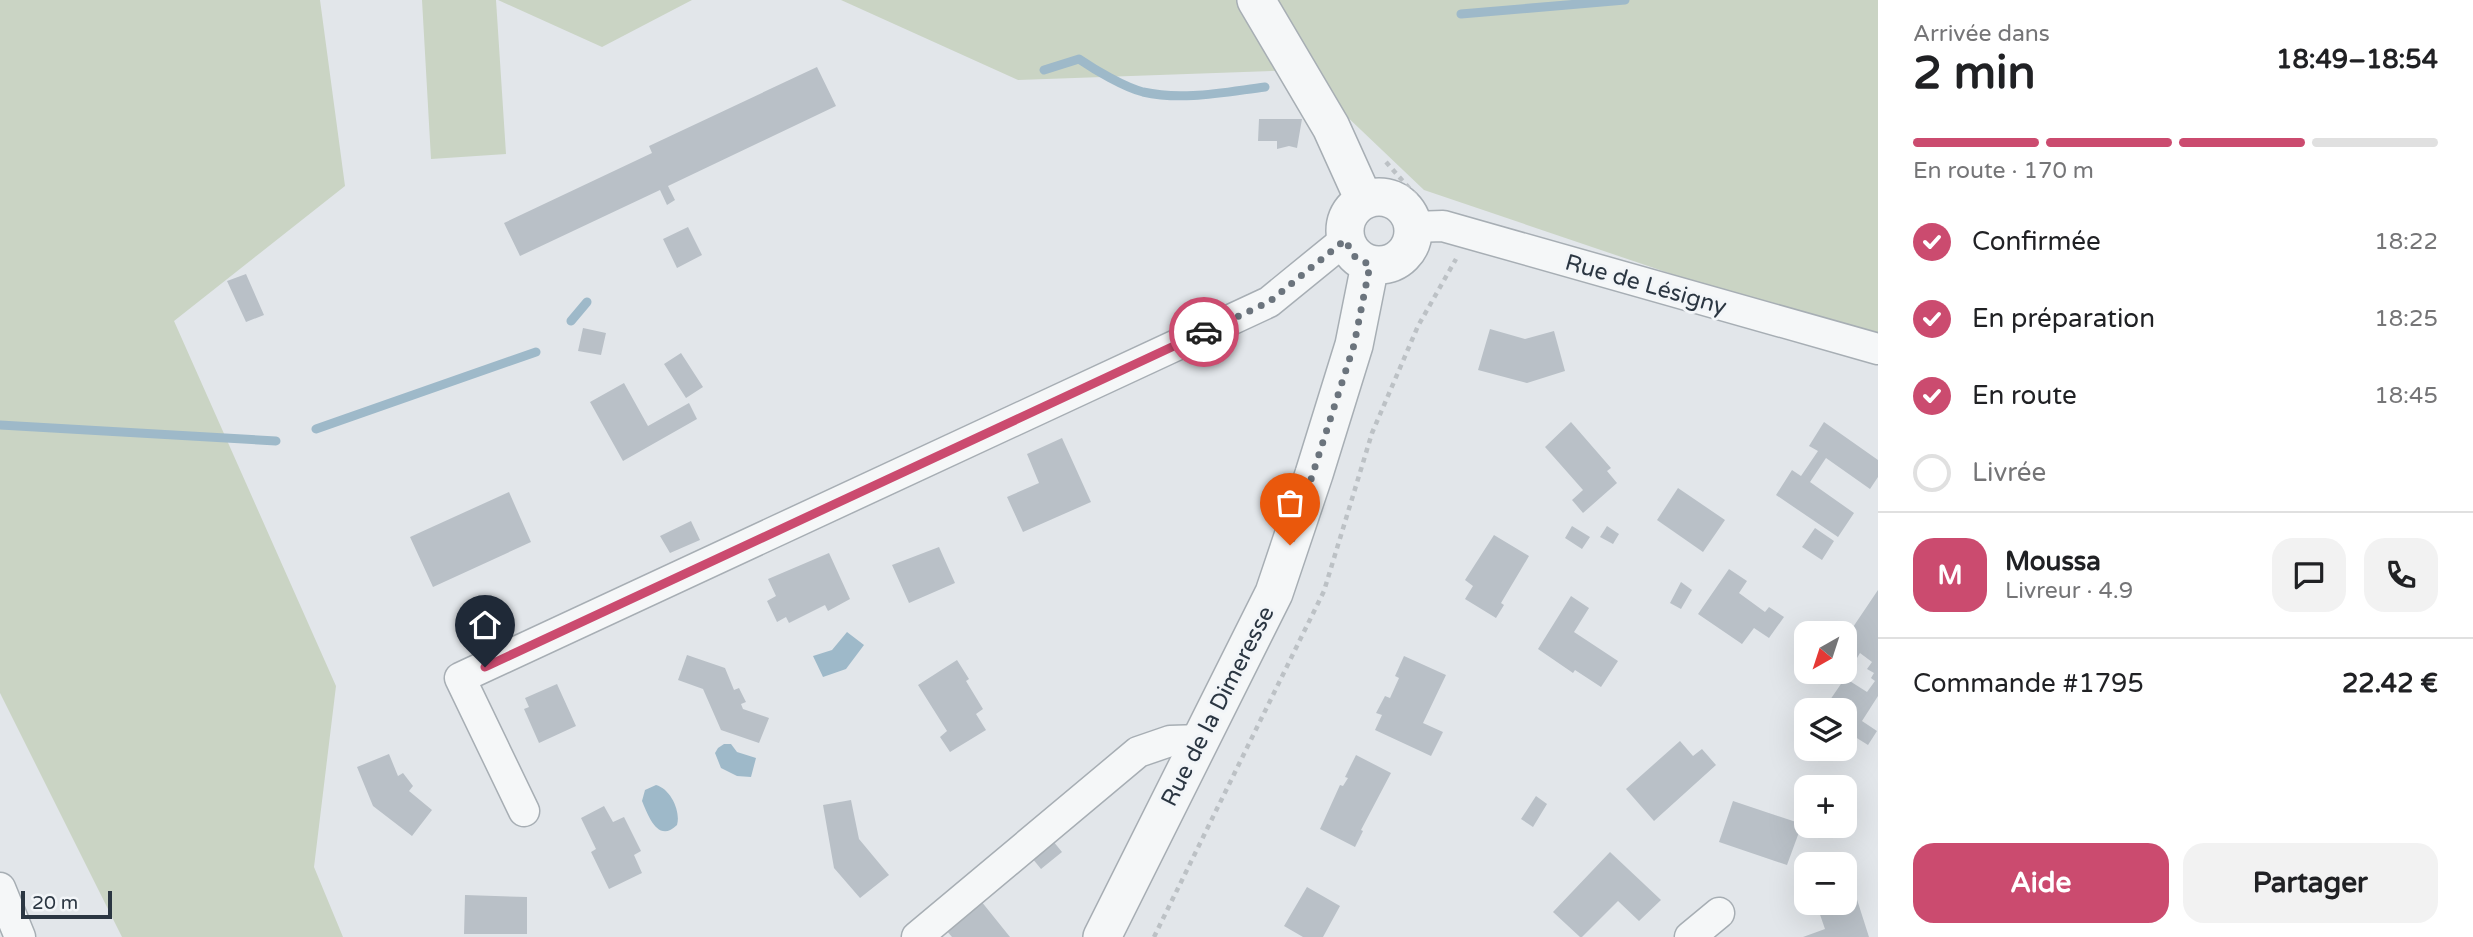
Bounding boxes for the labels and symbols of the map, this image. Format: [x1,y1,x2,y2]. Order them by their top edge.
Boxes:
street label: Rue de Lésigny [1562,249,1730,321]
courier [1169,297,1239,367]
pin [1260,473,1320,545]
pin [455,595,515,667]
street label: Rue de la Dimeresse [1155,602,1281,811]
north arrow [1794,621,1857,684]
scale bar [21,888,112,920]

